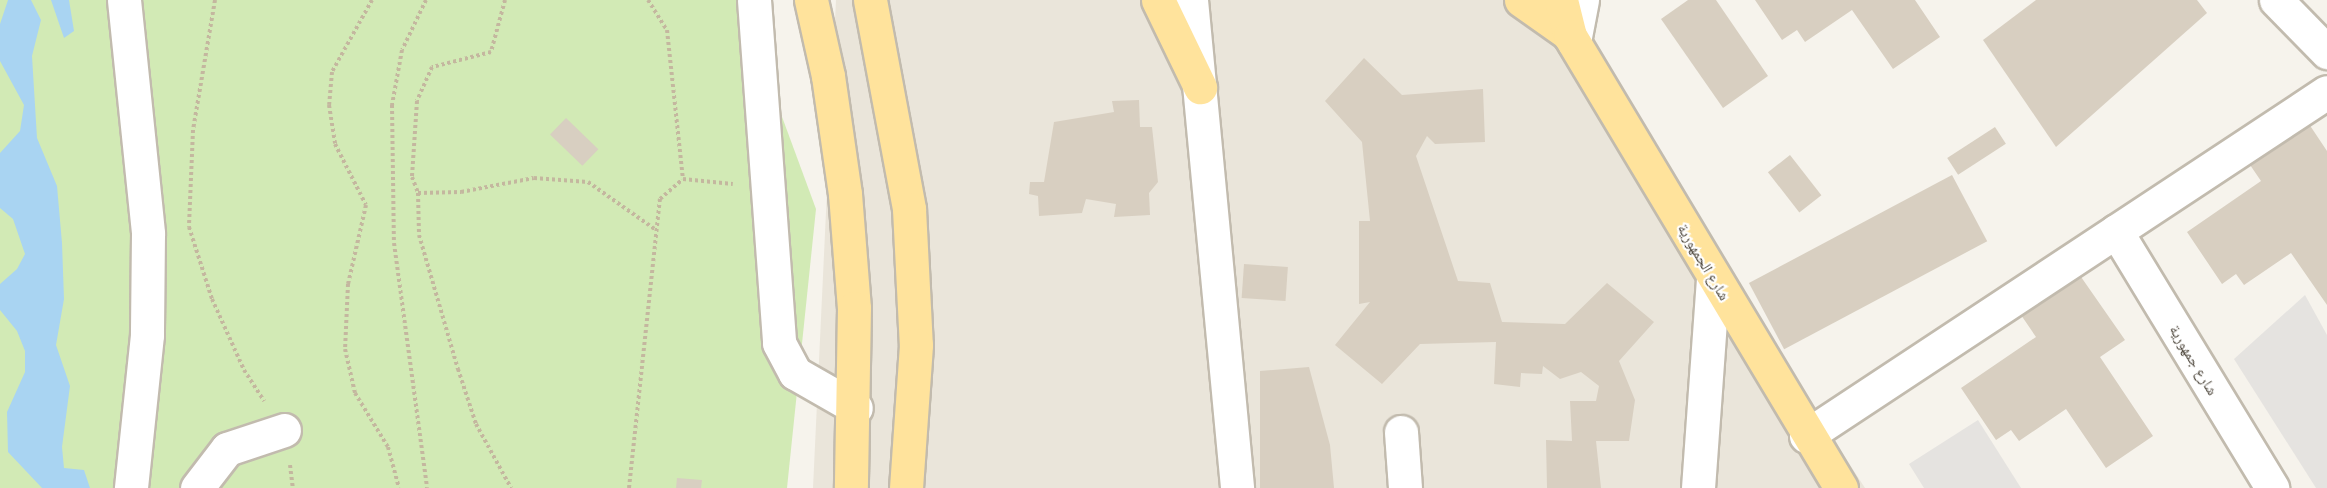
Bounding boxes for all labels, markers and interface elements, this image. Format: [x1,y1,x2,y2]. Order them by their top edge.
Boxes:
street label: شارع الجمهورية [1674,221,1734,303]
street label: شارع جمهورية [2166,322,2222,398]

